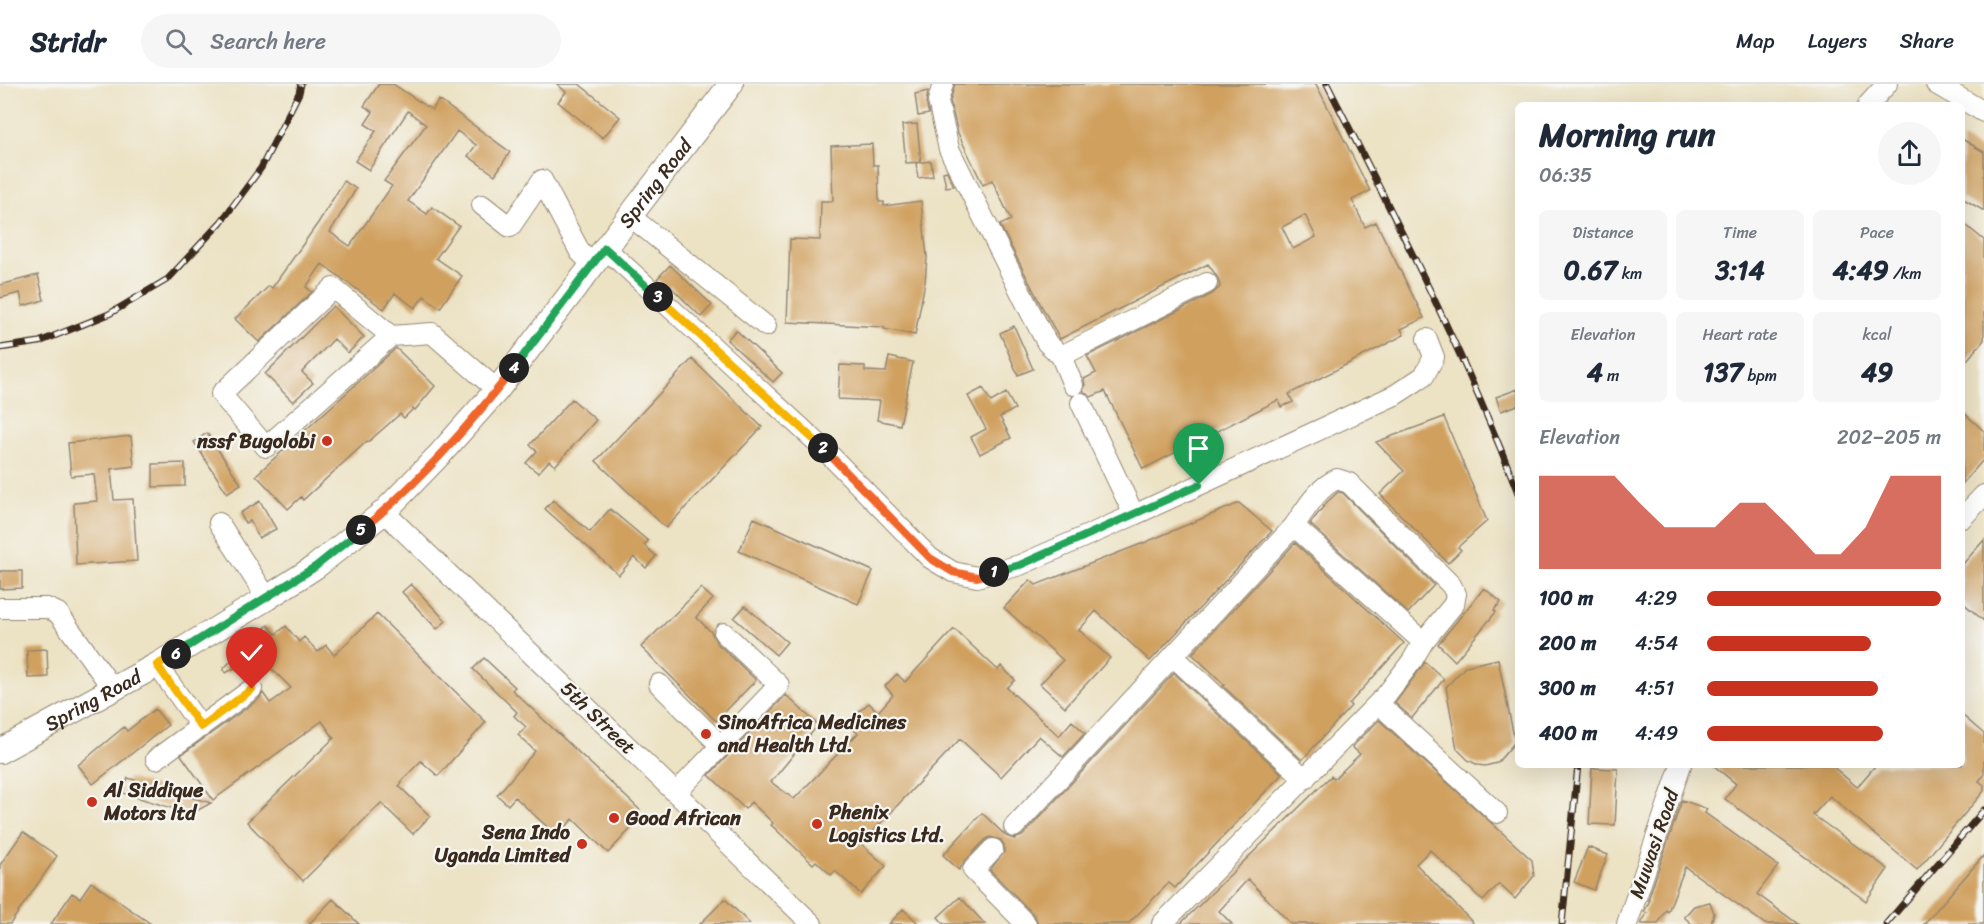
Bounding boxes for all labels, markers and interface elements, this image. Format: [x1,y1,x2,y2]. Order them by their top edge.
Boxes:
search box [141,14,561,68]
text: Stridr [30,17,105,66]
text: Search here [210,22,326,61]
text: Map [1736,22,1775,60]
text: Layers [1808,22,1867,60]
text: Share [1900,22,1954,60]
icon: search [162,25,195,58]
text: Morning run [1539,106,1715,164]
button: share [1878,122,1941,185]
street label: Spring Road [609,129,702,236]
text: 06:35 [1539,158,1592,193]
text: Distance [1573,218,1633,247]
text: Time [1723,218,1757,247]
text: Pace [1860,218,1894,247]
text: 0.67 [1564,247,1617,293]
text: 3:14 [1715,247,1765,293]
text: 4:49 [1832,247,1889,293]
text: km [1617,259,1642,288]
text: /km [1889,259,1922,288]
pin: 3 [643,282,673,312]
text: 3 [654,282,662,311]
text: Elevation [1571,320,1635,349]
text: Heart rate [1702,320,1778,349]
text: kcal [1862,320,1892,349]
text: 4 [1587,349,1603,395]
text: 137 [1703,349,1743,395]
text: 49 [1861,349,1893,395]
pin: 4 [499,353,529,383]
text: 4 [509,353,519,382]
text: m [1603,361,1619,390]
text: bpm [1743,361,1777,390]
text: Elevation [1539,420,1620,455]
text: 202–205 m [1837,420,1941,455]
pin [1173,423,1224,485]
place label: nssf Bugolobi [196,424,316,459]
icon: arrive [1182,432,1215,465]
pin: 2 [808,433,838,463]
text: 2 [818,433,828,462]
marker: nssf Bugolobi [320,434,334,448]
pin: 5 [346,515,376,545]
text: 5 [356,515,366,544]
pin: 1 [979,557,1009,587]
text: 1 [991,557,997,586]
text: 100 m [1539,581,1593,616]
text: 4:29 [1635,581,1677,616]
text: 200 m [1539,626,1596,661]
text: 4:54 [1635,626,1678,661]
pin [226,627,277,689]
icon: check [235,636,268,669]
pin: 6 [161,639,191,669]
text: 6 [171,639,181,668]
street label: Spring Road [38,659,149,741]
text: 300 m [1539,671,1596,706]
text: 4:51 [1635,671,1674,706]
street label: 5th Street [552,672,644,764]
place label: SinoAfrica Medicines and Health Ltd. [717,705,907,763]
text: 400 m [1539,716,1597,751]
text: 4:49 [1635,716,1678,751]
marker: SinoAfrica Medicines and Health Ltd. [699,727,713,741]
place label: Al Siddique Motors ltd [103,773,204,831]
street label: Muwasi Road [1619,783,1690,903]
marker: Al Siddique Motors ltd [85,795,99,809]
place label: Phenix Logistics Ltd. [829,795,945,853]
place label: Good African [625,801,741,836]
marker: Good African [607,811,621,825]
place label: Sena Indo Uganda Limited [435,815,572,873]
marker: Phenix Logistics Ltd. [810,817,824,831]
marker: Sena Indo Uganda Limited [575,837,589,851]

